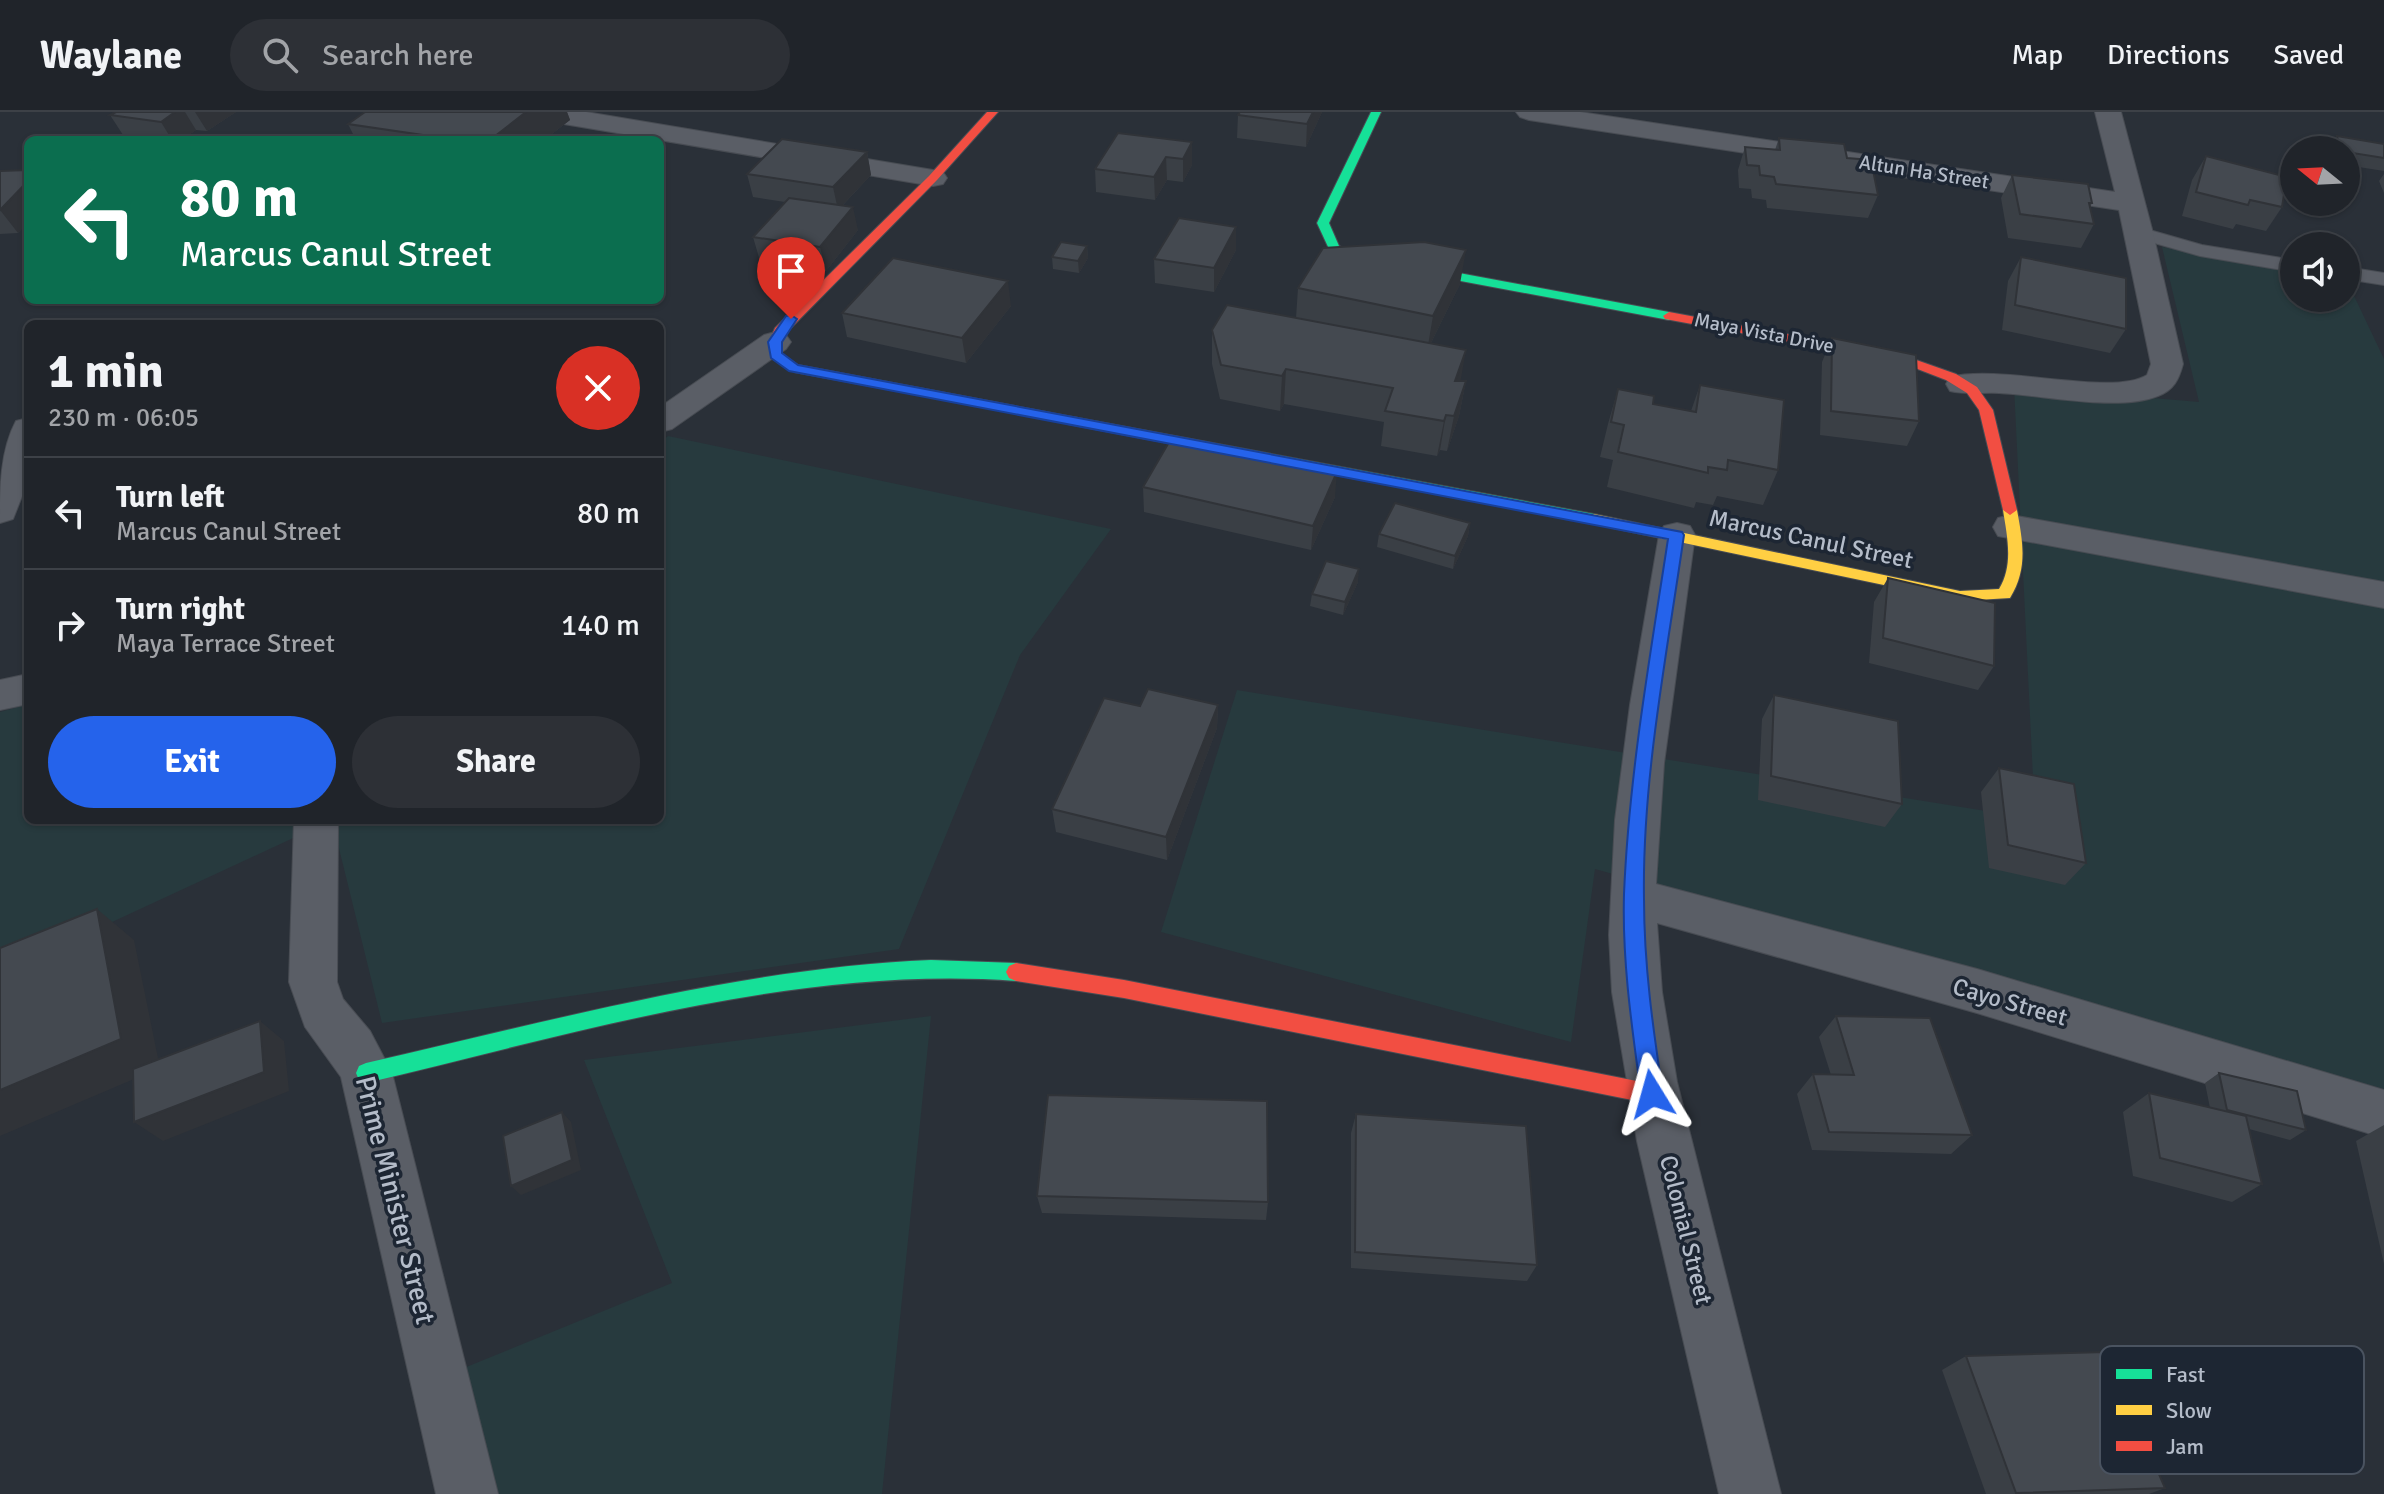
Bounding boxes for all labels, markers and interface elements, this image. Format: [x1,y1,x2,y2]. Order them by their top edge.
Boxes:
search box [230,19,790,91]
text: Waylane [40,32,182,79]
icon: search [258,33,302,77]
text: Search here [322,37,474,74]
text: Map [2011,38,2063,72]
text: Directions [2107,38,2229,72]
text: Saved [2273,38,2344,72]
north arrow [2280,136,2360,216]
map controls [2280,136,2360,312]
street label: Altun Ha Street [1857,149,1991,195]
text: 80 m [180,163,298,232]
icon: left [48,168,152,272]
text: Marcus Canul Street [180,232,492,277]
button: sound [2280,232,2360,312]
pin [757,237,825,319]
icon: arrive [769,249,813,293]
street label: Maya Vista Drive [1692,307,1836,359]
text: 1 min [48,342,164,401]
button: close [556,346,640,430]
text: 230 m · 06:05 [48,402,199,434]
text: Turn left [116,479,225,516]
icon: left [48,491,92,535]
text: 80 m [577,495,640,532]
street label: Marcus Canul Street [1706,503,1916,575]
text: Marcus Canul Street [116,516,341,548]
text: Turn right [116,591,245,628]
icon: right [48,603,92,647]
text: 140 m [561,607,640,644]
text: Maya Terrace Street [116,628,335,660]
button: Exit [48,716,336,808]
button: Share [352,716,640,808]
street label: Cayo Street [1949,971,2071,1033]
position arrow [1610,1052,1694,1136]
street label: Prime Minister Street [348,1072,442,1328]
street label: Colonial Street [1653,1152,1719,1308]
legend [2100,1346,2364,1474]
text: Fast [2166,1361,2206,1388]
text: Slow [2166,1397,2212,1424]
text: Jam [2166,1433,2204,1460]

